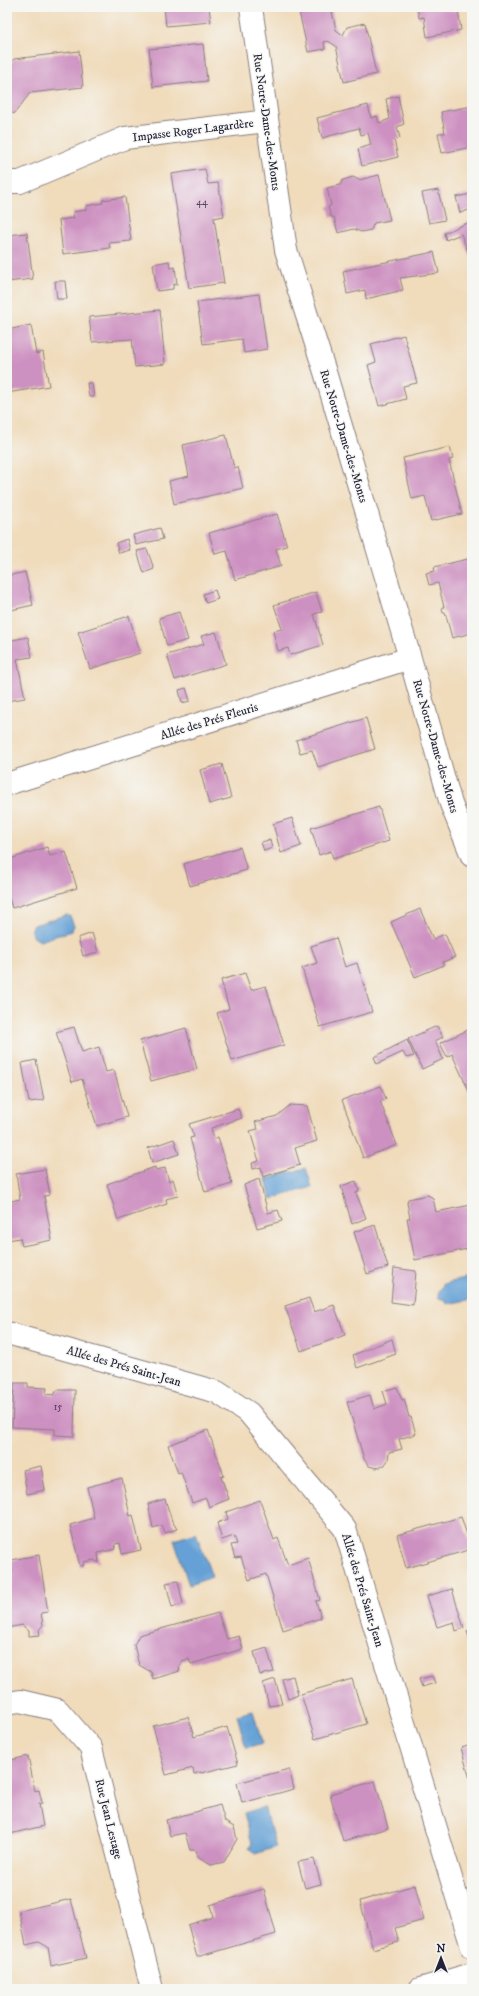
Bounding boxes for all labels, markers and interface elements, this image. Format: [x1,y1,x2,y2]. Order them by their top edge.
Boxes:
street label: Rue Notre-Dame-des-Monts [249,53,284,192]
street label: Impasse Roger Lagardère [132,116,254,145]
house number: 44 [196,196,208,208]
street label: Rue Notre-Dame-des-Monts [316,368,371,504]
street label: Rue Notre-Dame-des-Monts [409,678,462,815]
street label: Allée des Prés Fleuris [159,700,260,743]
street label: Allée des Prés Saint-Jean [65,1343,183,1390]
house number: 15 [54,1401,62,1413]
street label: Allée des Prés Saint-Jean [338,1531,387,1650]
street label: Rue Jean Lestage [91,1777,126,1861]
north arrow [421,1938,461,1978]
text: N [436,1942,446,1956]

